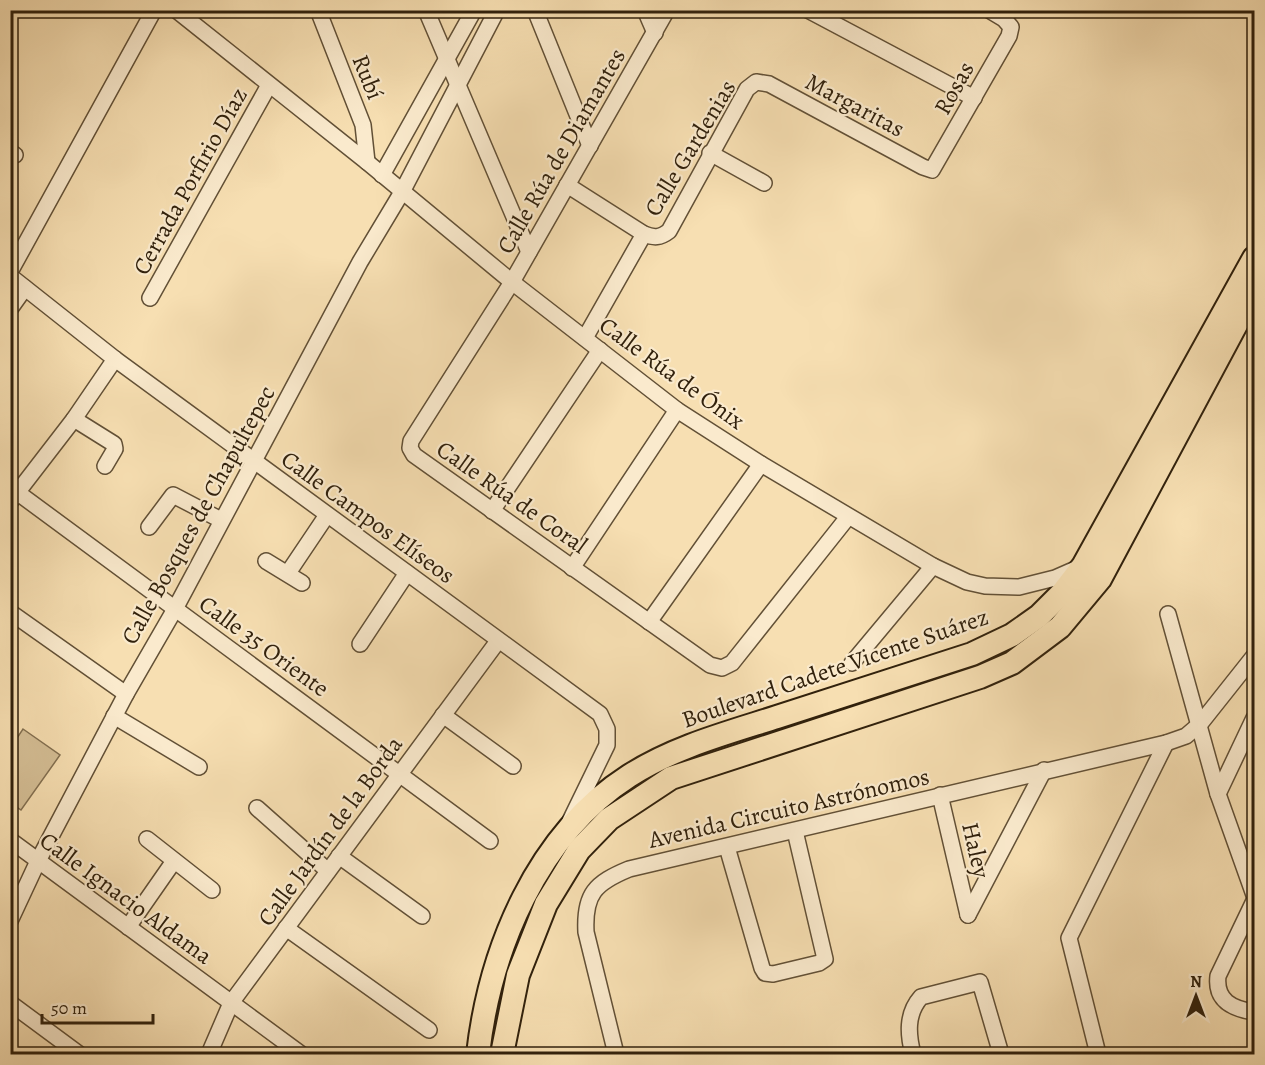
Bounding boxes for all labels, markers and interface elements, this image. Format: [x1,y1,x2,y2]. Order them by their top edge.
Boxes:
street label: Calle Rúa de Diamantes [489,42,633,260]
street label: Rubí [345,50,391,104]
street label: Rosas [926,56,982,120]
street label: Margaritas [800,66,910,144]
street label: Calle Gardenias [637,74,743,222]
street label: Cerrada Porfirio Díaz [125,82,255,280]
street label: Calle Rúa de Ónix [593,309,752,437]
street label: Calle Bosques de Chapultepec [114,380,282,650]
street label: Calle Rúa de Coral [430,433,594,561]
street label: Calle Campos Elíseos [275,443,461,591]
street label: Calle 35 Oriente [192,588,336,704]
street label: Boulevard Cadete Vicente Suárez [677,600,993,736]
street label: Calle Jardín de la Borda [250,729,410,932]
street label: Avenida Circuito Astrónomos [644,760,933,856]
street label: Haley [954,819,998,881]
street label: Calle Ignacio Aldama [33,824,219,972]
north arrow [1166,966,1226,1026]
text: N [1190,971,1202,993]
scale bar [42,987,153,1025]
text: 50 m [51,996,87,1020]

